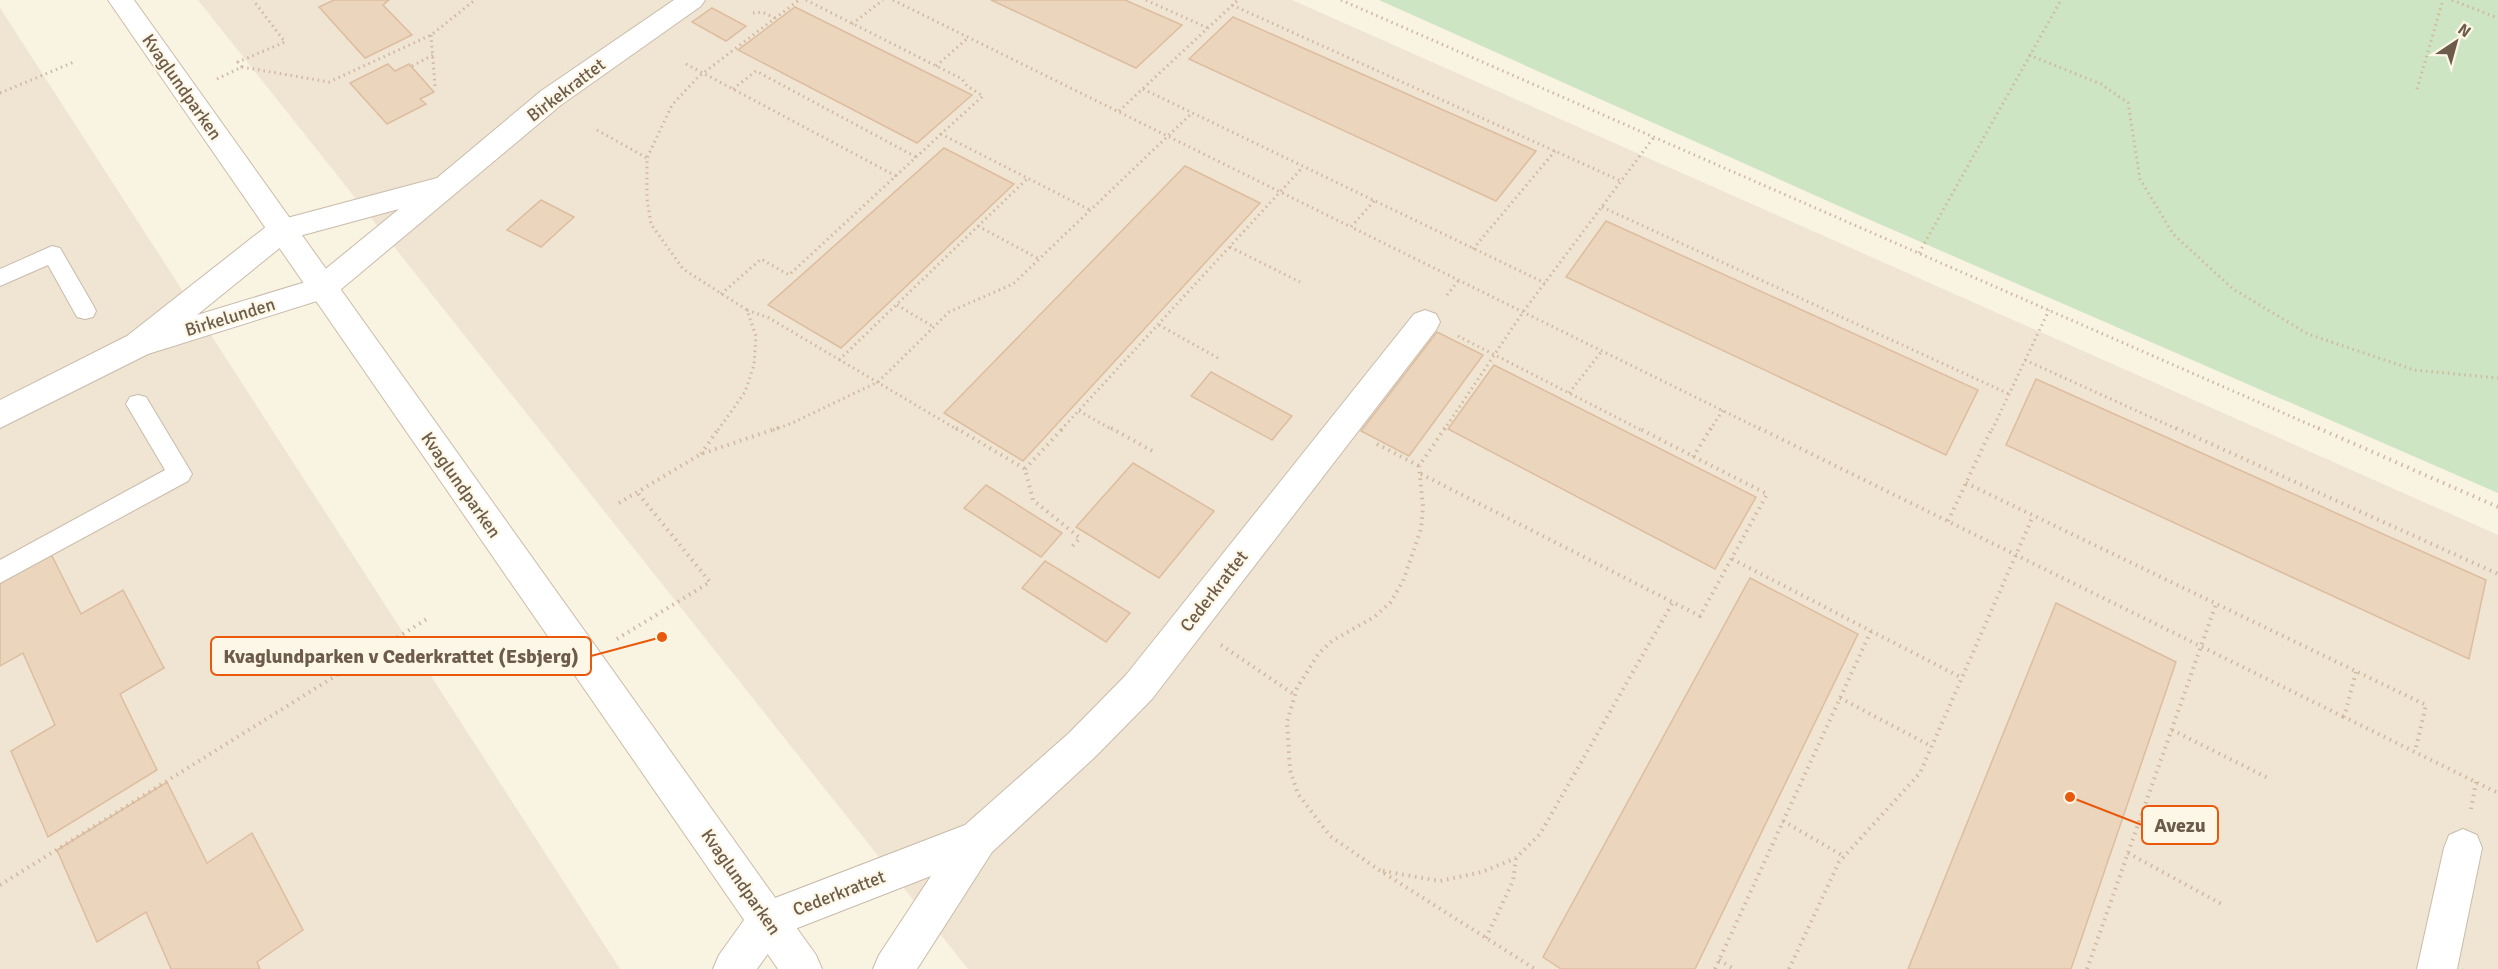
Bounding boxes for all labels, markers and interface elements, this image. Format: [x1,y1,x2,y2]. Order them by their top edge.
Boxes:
north arrow [2426,12,2486,72]
text: N [2454,19,2475,42]
street label: Kvaglundparken [137,30,227,144]
street label: Birkekrattet [523,53,609,127]
street label: Birkelunden [182,293,278,341]
street label: Kvaglundparken [416,428,506,542]
street label: Cederkrattet [1175,546,1253,636]
callout: Kvaglundparken v Cederkrattet (Esbjerg) [211,637,591,675]
text: Kvaglundparken v Cederkrattet (Esbjerg) [223,644,579,669]
callout: Avezu [2142,806,2218,844]
text: Avezu [2154,813,2206,838]
street label: Kvaglundparken [696,825,786,939]
street label: Cederkrattet [790,865,888,921]

